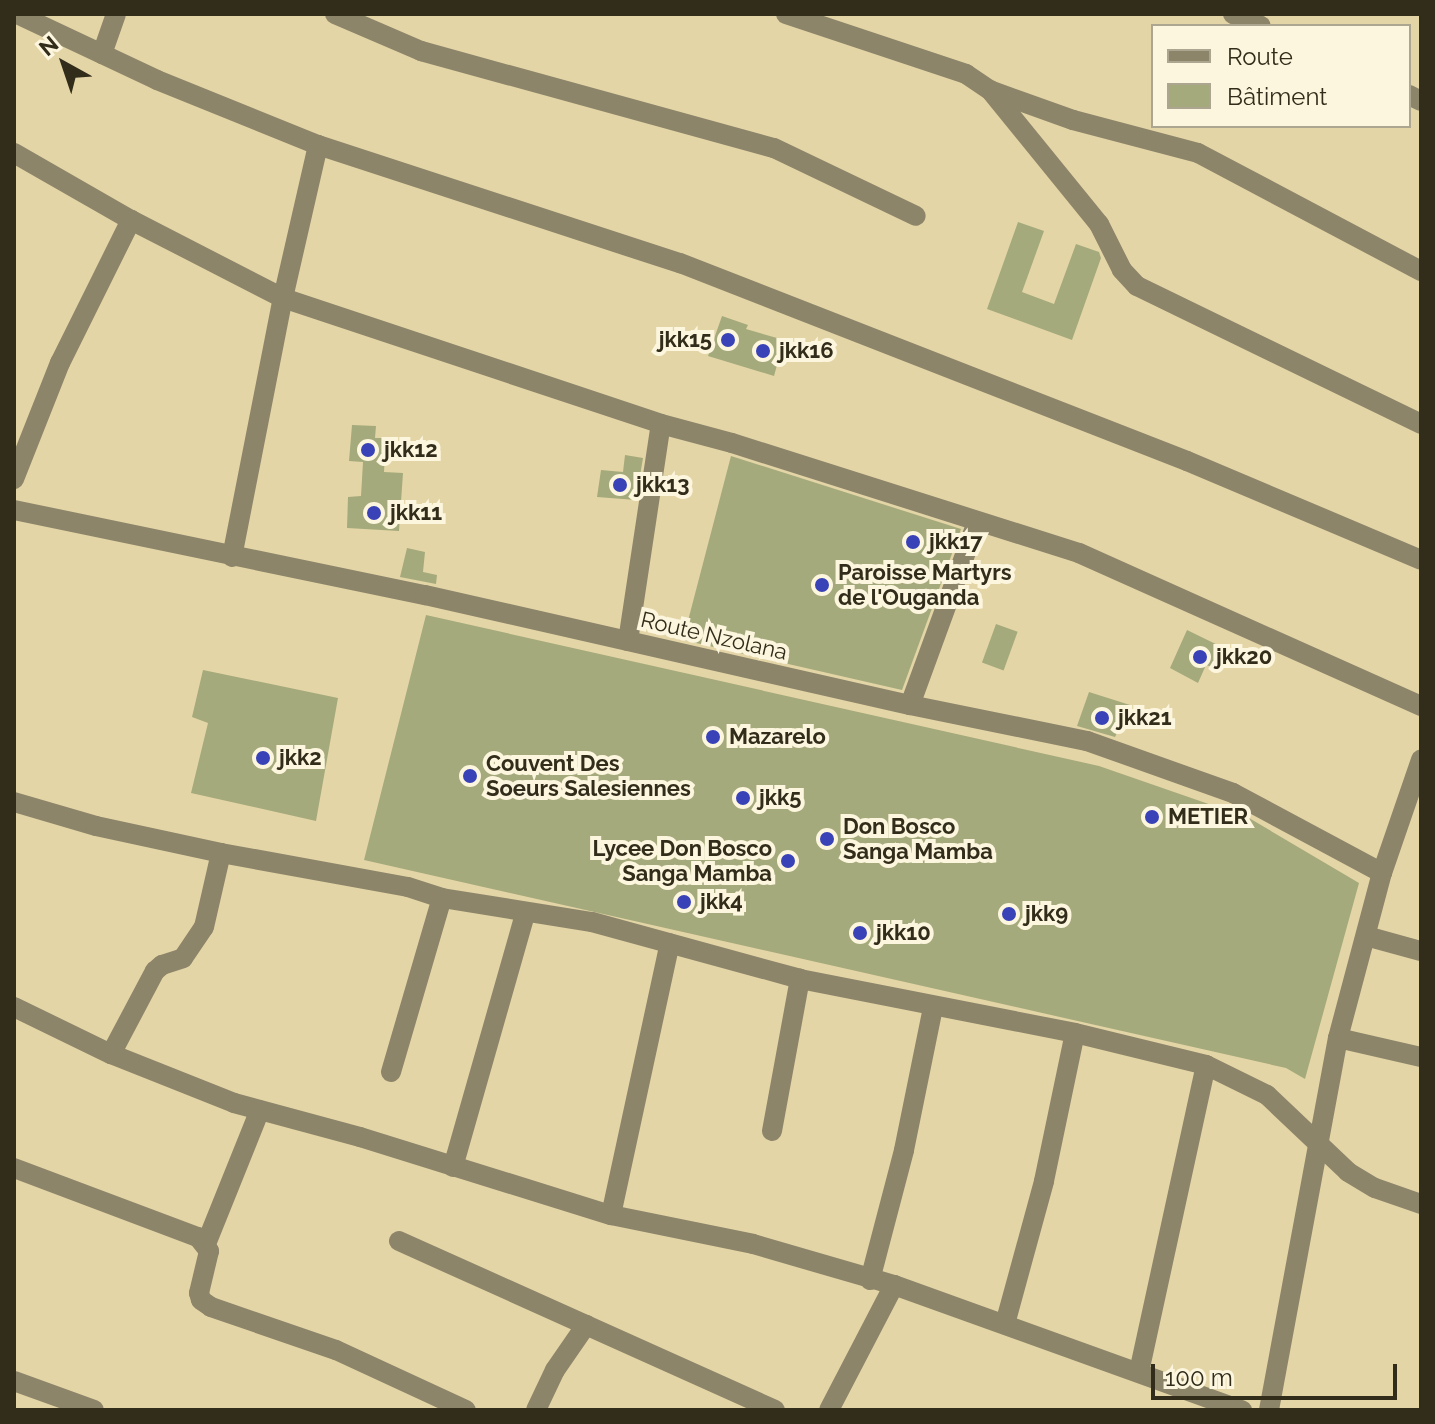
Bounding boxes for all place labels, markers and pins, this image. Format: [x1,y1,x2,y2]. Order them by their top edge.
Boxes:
place label: jkk15 [659,327,712,353]
marker: jkk15 [719,331,737,349]
place label: jkk16 [779,338,834,364]
marker: jkk16 [754,342,772,360]
place label: jkk12 [384,437,438,463]
marker: jkk12 [359,441,377,459]
place label: jkk13 [636,472,689,498]
marker: jkk13 [611,476,629,494]
place label: jkk11 [390,500,442,526]
marker: jkk11 [365,504,383,522]
place label: jkk17 [929,529,983,555]
marker: jkk17 [904,533,922,551]
place label: Paroisse Martyrs de l'Ouganda [838,559,1012,610]
marker: Paroisse Martyrs de l'Ouganda [813,576,831,594]
place label: jkk20 [1216,644,1272,670]
marker: jkk20 [1191,648,1209,666]
place label: jkk21 [1118,705,1172,731]
marker: jkk21 [1093,709,1111,727]
place label: Mazarelo [729,724,826,750]
marker: Mazarelo [704,728,722,746]
place label: jkk2 [279,745,322,771]
marker: jkk2 [254,749,272,767]
place label: Couvent Des Soeurs Salesiennes [486,750,691,802]
marker: Couvent Des Soeurs Salesiennes [461,767,479,785]
place label: jkk5 [759,785,801,811]
marker: jkk5 [734,789,752,807]
place label: METIER [1168,804,1248,830]
marker: METIER [1143,808,1161,826]
place label: Don Bosco Sanga Mamba [843,813,993,864]
marker: Don Bosco Sanga Mamba [818,830,836,848]
place label: Lycee Don Bosco Sanga Mamba [593,835,772,886]
marker: Lycee Don Bosco Sanga Mamba [779,852,797,870]
place label: jkk4 [700,889,743,915]
marker: jkk4 [675,893,693,911]
place label: jkk9 [1025,901,1068,927]
marker: jkk9 [1000,905,1018,923]
place label: jkk10 [876,920,931,946]
marker: jkk10 [851,924,869,942]

